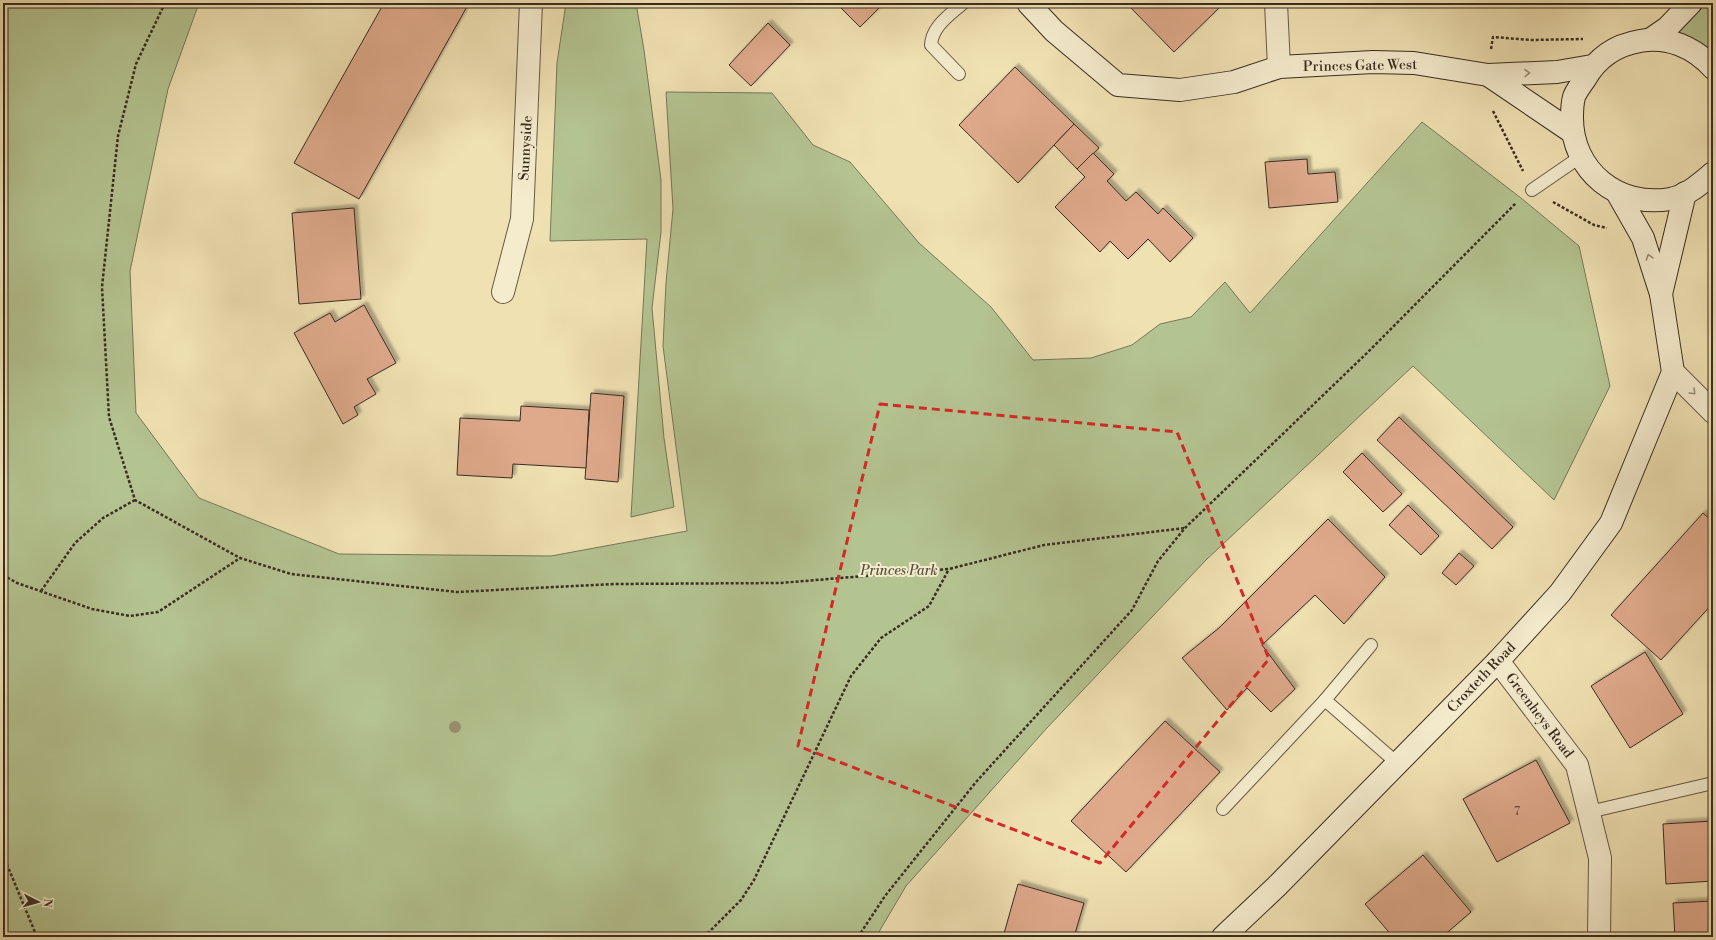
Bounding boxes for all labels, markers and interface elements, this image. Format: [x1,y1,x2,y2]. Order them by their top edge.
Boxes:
street label: Princes Gate West [1303,56,1417,76]
one-way arrow [1524,69,1530,78]
street label: Sunnyside [515,115,537,181]
one-way arrow [1645,254,1654,261]
one-way arrow [1688,387,1696,395]
park label: Princes Park [859,562,938,580]
street label: Croxteth Road [1444,639,1520,717]
street label: Greenheys Road [1501,669,1577,762]
house number: 7 [1514,804,1520,819]
north arrow [18,882,58,922]
text: N [40,898,54,908]

